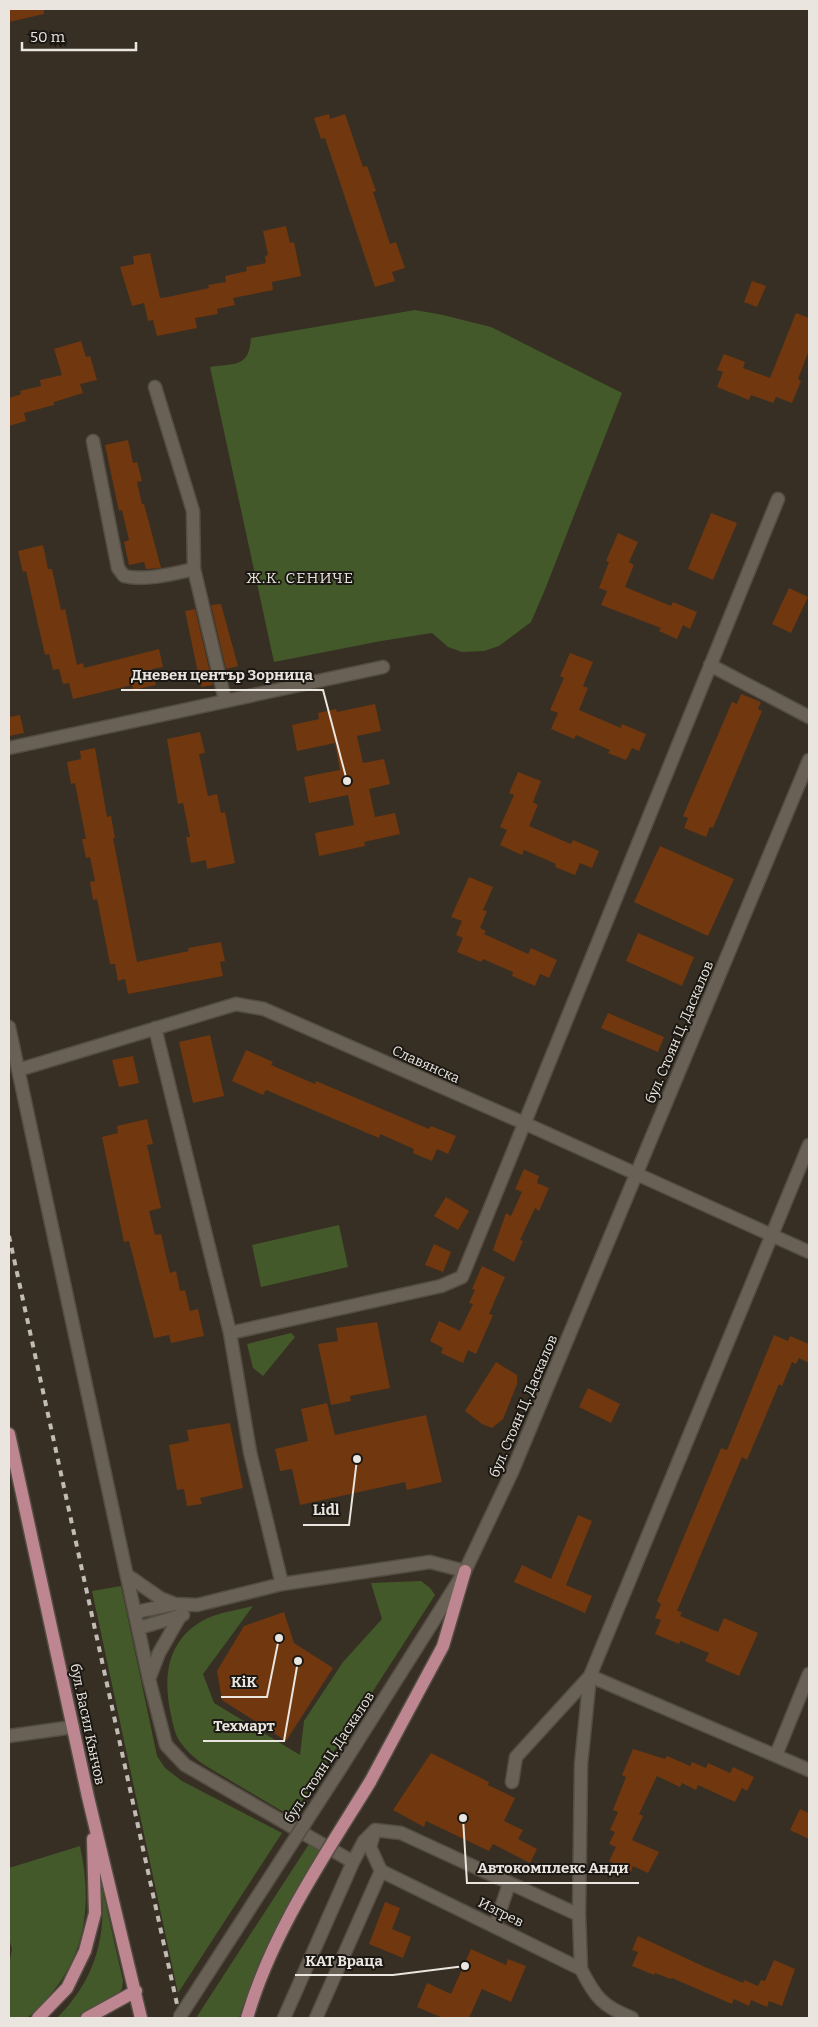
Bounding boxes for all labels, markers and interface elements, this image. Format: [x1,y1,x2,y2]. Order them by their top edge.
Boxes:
scale bar [22,20,136,52]
text: 50 m [30,28,66,46]
district label: Ж.К. СЕНИЧЕ [246,569,354,587]
callout: Дневен център Зорница [121,660,323,690]
text: Дневен център Зорница [131,666,313,684]
street label: бул. Стоян Ц. Даскалов [642,958,717,1106]
street label: Славянска [389,1042,463,1087]
street label: бул. Стоян Ц. Даскалов [486,1332,561,1480]
callout: Lidl [303,1495,349,1525]
text: Lidl [313,1501,340,1519]
street label: бул. Васил Кънчов [66,1662,109,1786]
callout: KiK [221,1667,267,1697]
text: KiK [231,1673,257,1691]
street label: бул. Стоян Ц. Даскалов [281,1688,378,1826]
callout: Техмарт [203,1711,284,1741]
text: Техмарт [213,1717,276,1735]
callout: Автокомплекс Анди [467,1853,639,1883]
text: Автокомплекс Анди [477,1859,629,1877]
street label: Изгрев [475,1894,526,1931]
callout: КАТ Враца [295,1945,393,1975]
text: КАТ Враца [305,1952,383,1970]

